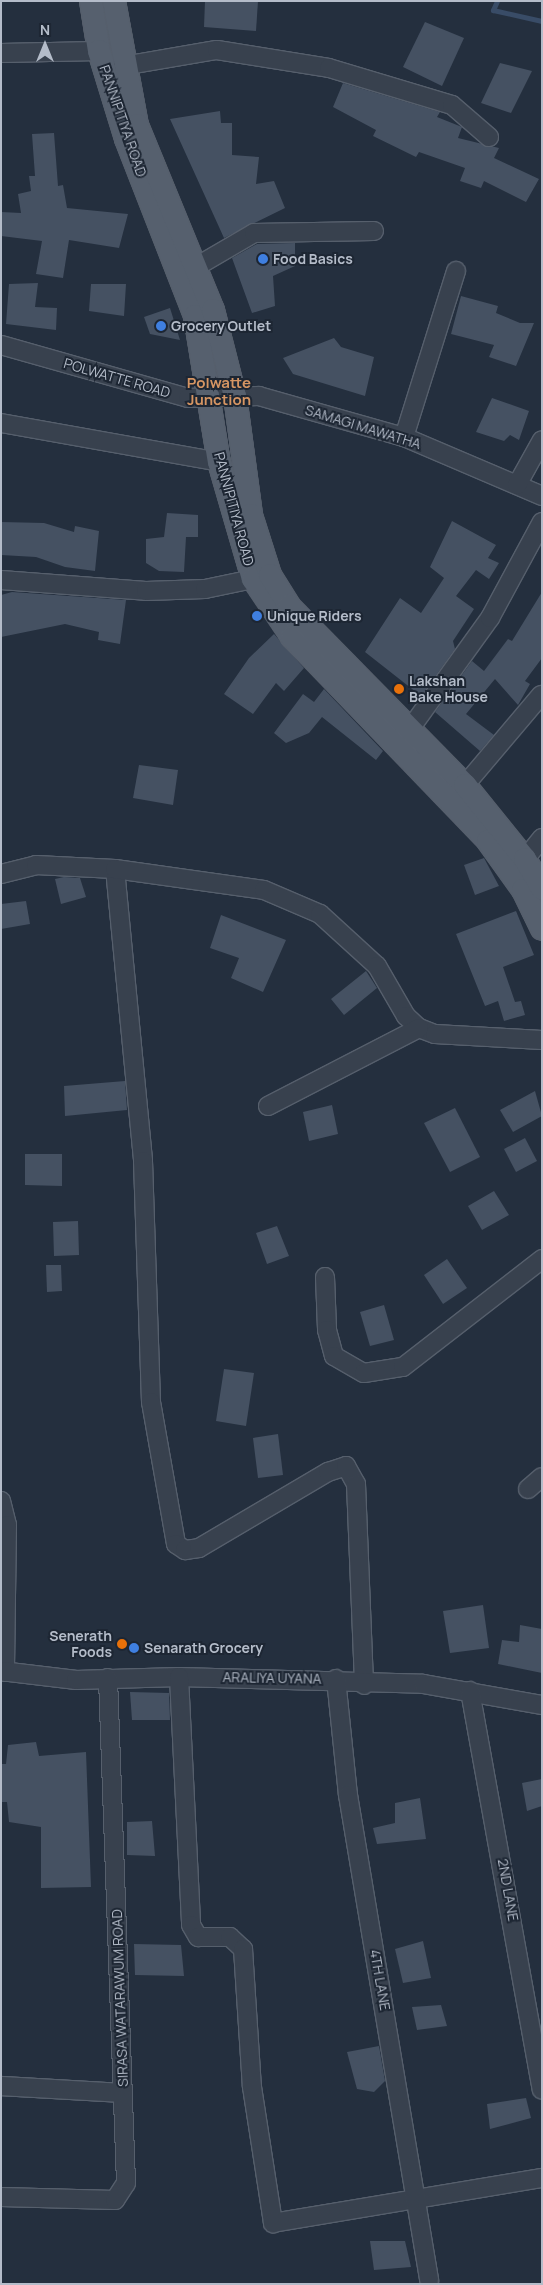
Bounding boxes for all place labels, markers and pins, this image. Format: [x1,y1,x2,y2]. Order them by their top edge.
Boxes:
place label: Food Basics [273,251,353,267]
marker: Food Basics [257,253,269,265]
place label: Grocery Outlet [171,318,271,334]
marker: Grocery Outlet [155,320,167,332]
place label: Unique Riders [267,608,362,624]
marker: Unique Riders [251,610,263,622]
place label: Lakshan Bake House [409,673,488,706]
marker: Lakshan Bake House [393,683,405,695]
place label: Senerath Foods [49,1628,112,1660]
marker: Senerath Foods [116,1638,128,1650]
place label: Senarath Grocery [144,1640,263,1656]
marker: Senarath Grocery [128,1642,140,1654]

